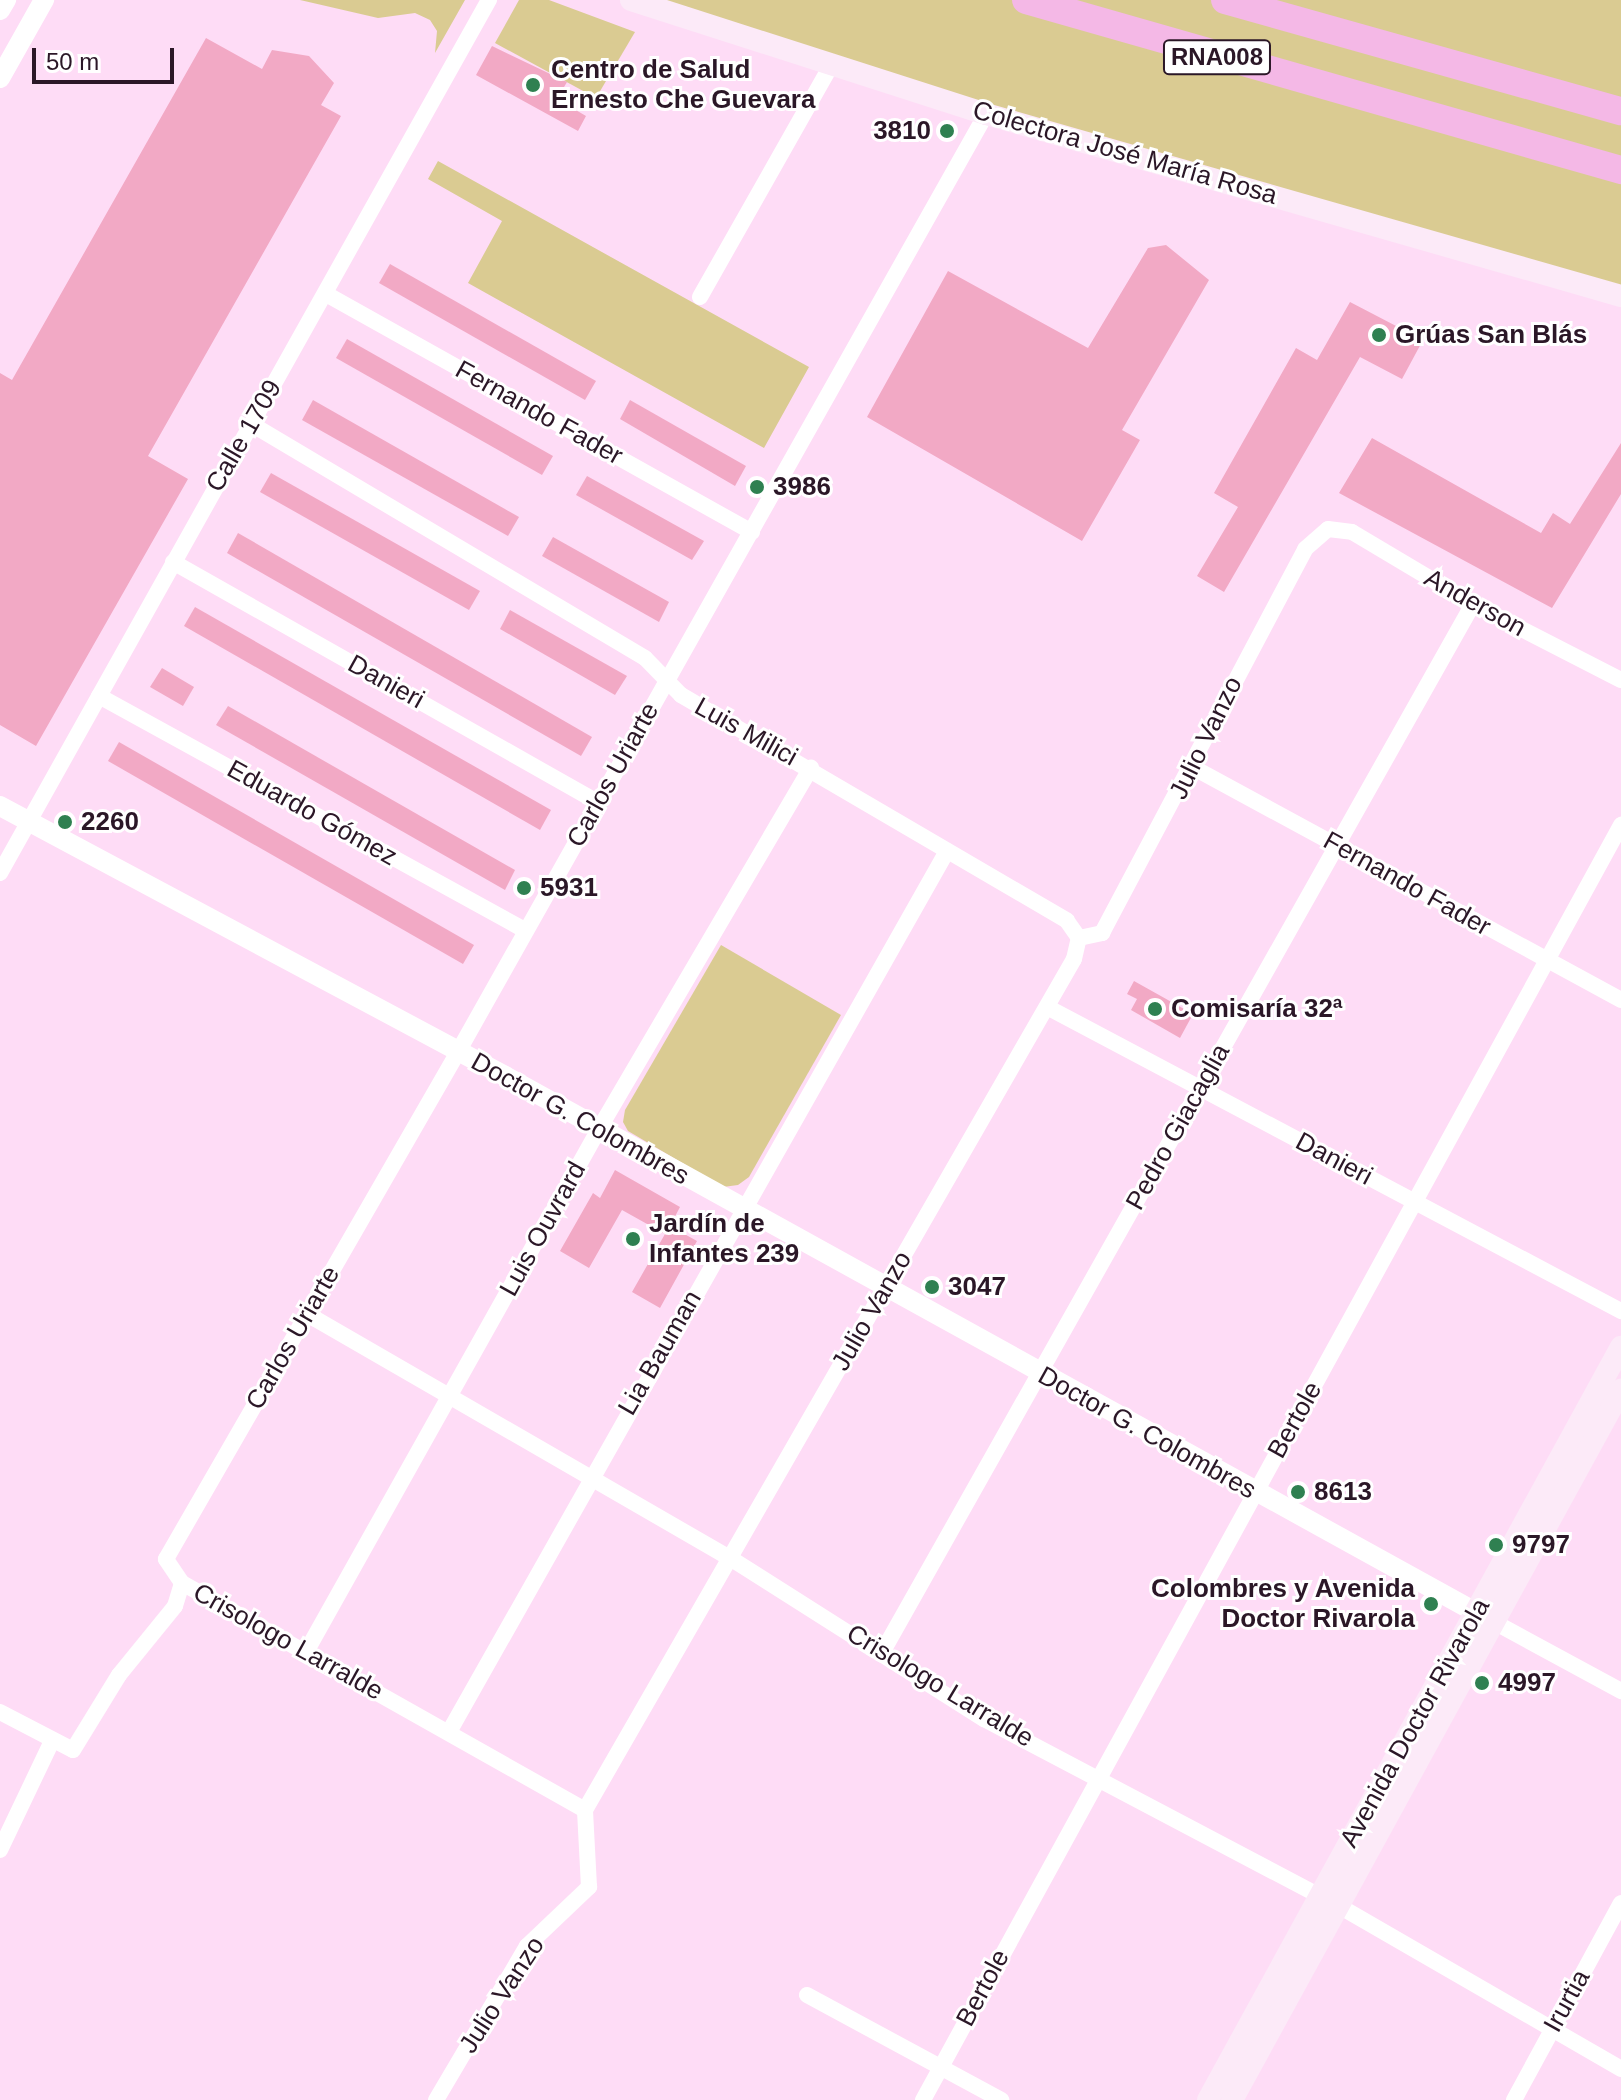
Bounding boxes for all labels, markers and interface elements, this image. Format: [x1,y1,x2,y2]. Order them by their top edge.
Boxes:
scale bar [36,32,178,82]
road number: RNA008 [1161,37,1273,77]
text: 50 m [46,48,99,75]
place label: Centro de Salud Ernesto Che Guevara [551,54,815,116]
marker: Centro de Salud Ernesto Che Guevara [522,74,544,96]
street label: Colectora José María Rosa [969,95,1281,211]
place label: 3810 [873,115,931,147]
marker: 3810 [938,122,956,140]
place label: Grúas San Blás [1395,319,1587,351]
marker: Grúas San Blás [1370,326,1388,344]
street label: Fernando Fader [450,354,628,472]
street label: Calle 1709 [199,374,289,498]
place label: 3986 [773,471,831,503]
marker: 3986 [748,478,766,496]
street label: Anderson [1419,562,1531,644]
street label: Danieri [342,648,430,716]
street label: Julio Vanzo [1163,672,1249,804]
street label: Luis Milici [689,691,803,773]
street label: Carlos Uriarte [560,697,666,853]
street label: Eduardo Gómez [222,753,402,873]
place label: 2260 [81,806,139,838]
marker: 2260 [56,813,74,831]
street label: Fernando Fader [1318,825,1496,943]
place label: 5931 [540,872,598,904]
marker: 5931 [515,879,533,897]
place label: Comisaría 32ª [1171,993,1342,1025]
marker: Comisaría 32ª [1146,1000,1164,1018]
street label: Pedro Giacaglia [1120,1039,1236,1215]
street label: Doctor G. Colombres [466,1046,694,1192]
street label: Danieri [1290,1126,1378,1192]
street label: Luis Ouvrard [493,1156,593,1302]
place label: Jardín de Infantes 239 [649,1208,799,1270]
marker: Jardín de Infantes 239 [624,1230,642,1248]
street label: Julio Vanzo [825,1246,919,1376]
street label: Carlos Uriarte [239,1261,347,1415]
place label: 3047 [948,1271,1006,1303]
marker: 3047 [923,1278,941,1296]
street label: Lia Bauman [612,1285,708,1421]
street label: Doctor G. Colombres [1033,1360,1261,1506]
street label: Bertole [1261,1376,1329,1464]
place label: 8613 [1314,1476,1372,1508]
marker: 8613 [1289,1483,1307,1501]
place label: 9797 [1512,1529,1570,1561]
marker: 9797 [1487,1536,1505,1554]
place label: Colombres y Avenida Doctor Rivarola [1150,1573,1415,1634]
street label: Crisologo Larralde [188,1577,388,1707]
street label: Avenida Doctor Rivarola [1334,1593,1496,1853]
marker: Colombres y Avenida Doctor Rivarola [1422,1595,1440,1613]
street label: Crisologo Larralde [841,1618,1039,1754]
place label: 4997 [1498,1667,1556,1699]
marker: 4997 [1473,1674,1491,1692]
street label: Julio Vanzo [453,1931,551,2059]
street label: Bertole [950,1944,1016,2032]
street label: Irurtia [1537,1964,1597,2038]

